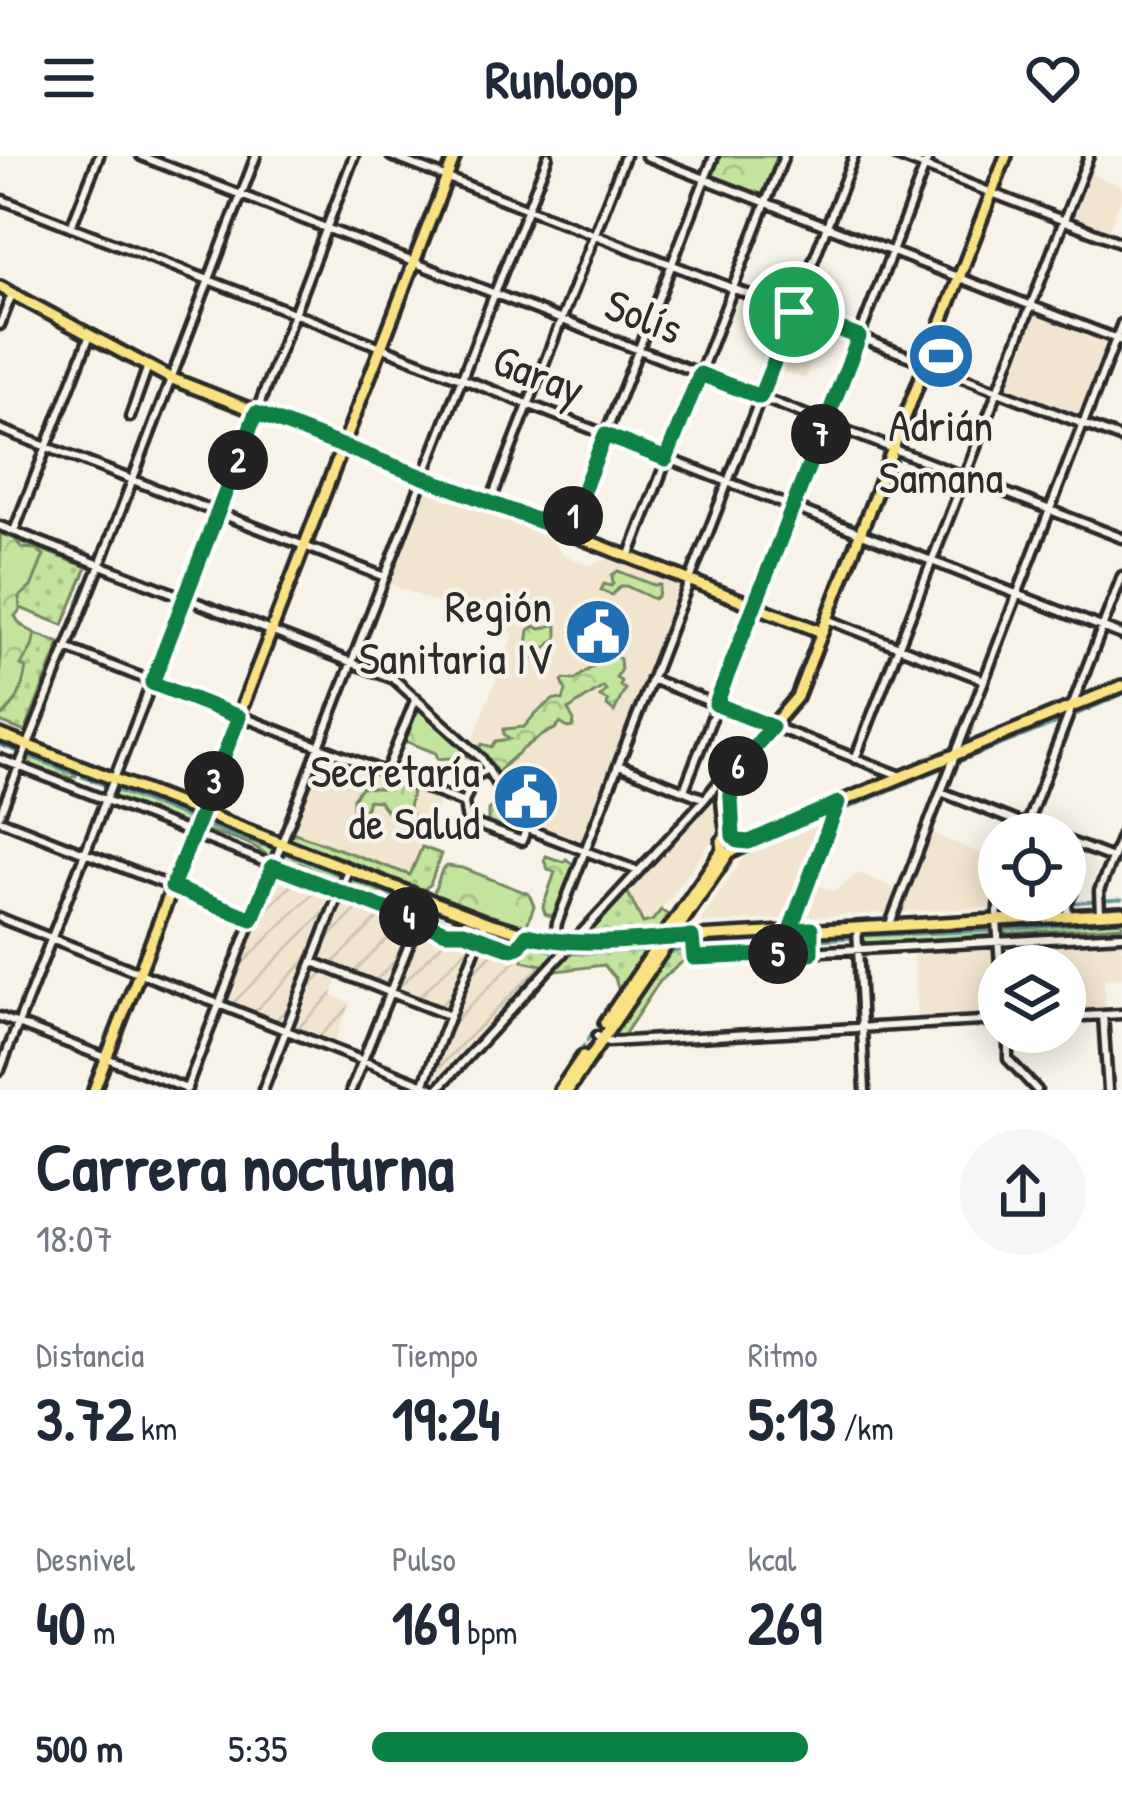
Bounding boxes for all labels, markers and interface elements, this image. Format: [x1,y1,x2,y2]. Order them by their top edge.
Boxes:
text: Runloop [485,42,637,115]
icon: menu [36,45,102,111]
icon: heart [1020,45,1086,111]
pin [743,261,845,363]
street label: Solís [597,273,692,358]
icon: arrive [761,279,827,345]
sports icon: Adrián Samana [906,321,976,391]
street label: Garay [485,328,594,419]
place label: Adrián Samana [879,394,1003,507]
pin: 7 [791,404,851,464]
text: 7 [813,412,829,456]
pin: 2 [208,430,268,490]
text: 2 [230,438,246,482]
pin: 1 [543,486,603,546]
text: 1 [567,494,579,538]
place label: Región Sanitaria IV [359,575,553,688]
public building icon: Región Sanitaria IV [563,597,633,667]
pin: 6 [708,736,768,796]
place label: Secretaría de Salud [311,740,480,853]
text: 6 [731,744,745,788]
pin: 3 [184,751,244,811]
text: 3 [207,759,221,803]
public building icon: Secretaría de Salud [491,762,561,832]
map controls [978,813,1086,1053]
button: locate [978,813,1086,921]
pin: 4 [379,887,439,947]
text: 4 [403,895,415,939]
pin: 5 [748,924,808,984]
text: 5 [771,932,785,976]
button: layers [978,945,1086,1053]
text: Carrera nocturna [36,1121,454,1211]
button: share [960,1129,1086,1255]
text: 18:07 [36,1211,113,1264]
text: Distancia [36,1333,144,1377]
text: Tiempo [392,1333,478,1377]
text: Ritmo [748,1333,817,1377]
text: 3.72 [36,1377,134,1459]
text: 19:24 [392,1377,500,1459]
text: 5:13 [748,1377,836,1459]
text: km [134,1406,177,1450]
text: /km [836,1406,894,1450]
text: Desnivel [36,1537,135,1581]
text: Pulso [392,1537,456,1581]
text: kcal [748,1537,796,1581]
text: 40 [36,1581,85,1663]
text: 169 [392,1581,460,1663]
text: 269 [748,1581,822,1663]
text: m [85,1610,115,1654]
text: bpm [460,1610,518,1654]
text: 500 m [36,1721,123,1774]
text: 5:35 [228,1721,288,1774]

